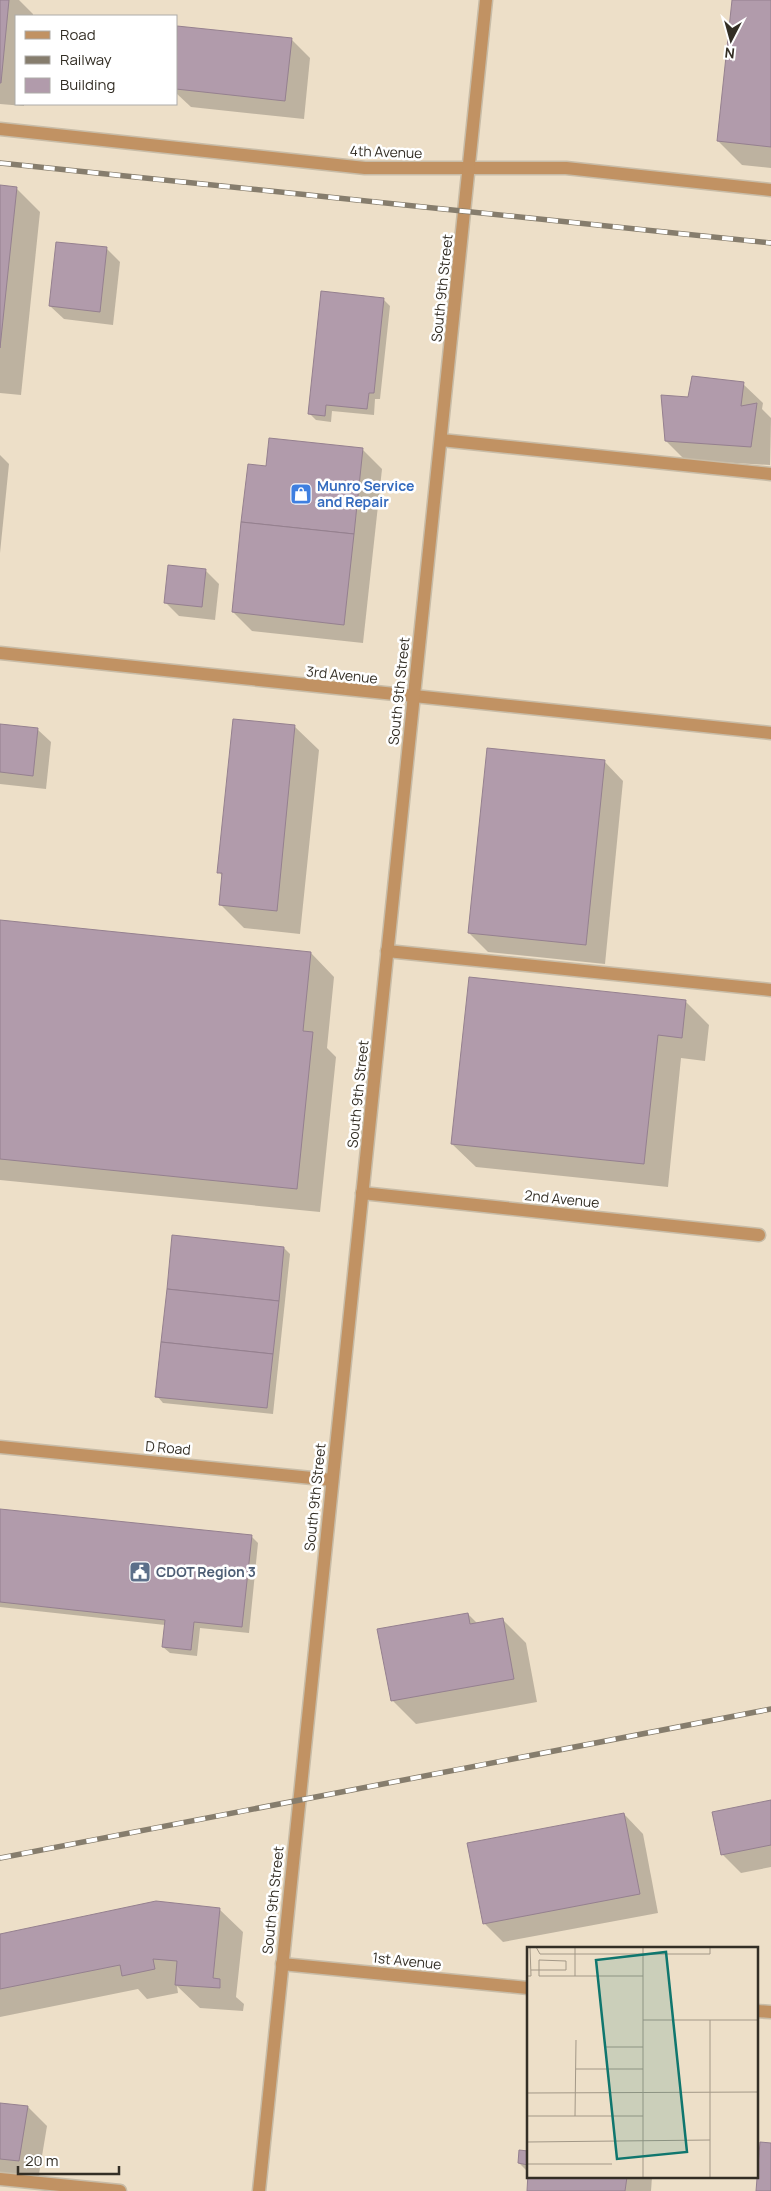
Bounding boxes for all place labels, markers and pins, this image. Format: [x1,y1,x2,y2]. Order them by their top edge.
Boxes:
place label: Munro Service and Repair [317,476,415,511]
shop icon: Munro Service and Repair [289,482,313,506]
public building icon: CDOT Region 3 [128,1560,152,1584]
place label: CDOT Region 3 [156,1562,256,1581]

